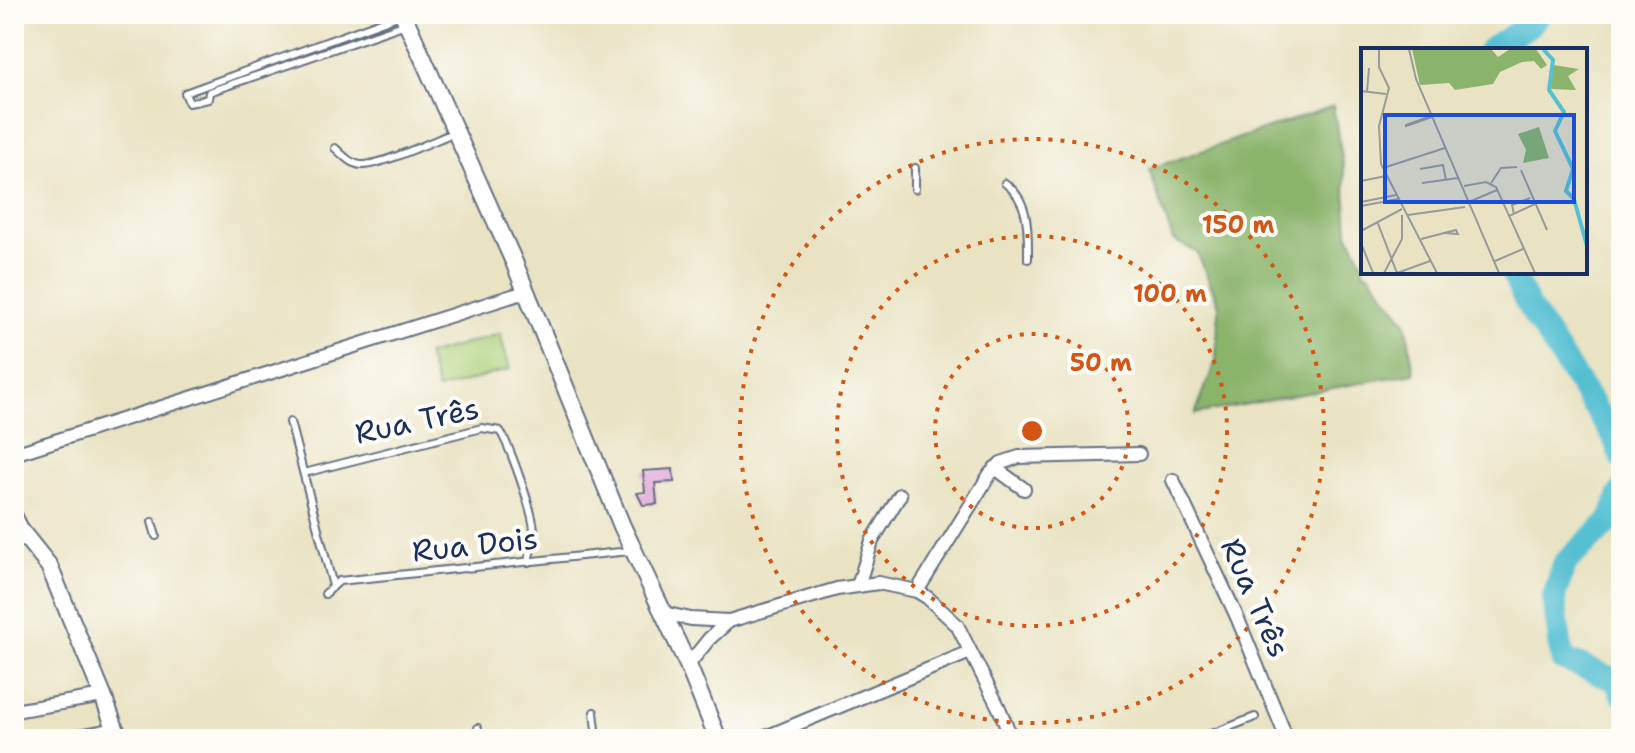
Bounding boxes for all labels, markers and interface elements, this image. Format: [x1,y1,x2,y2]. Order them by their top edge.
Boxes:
inset map [1361,48,1587,274]
text: 150 m [1202,209,1274,241]
text: 100 m [1133,278,1207,310]
text: 50 m [1070,347,1132,379]
street label: Rua Três [351,387,483,454]
centre of rings [1018,417,1046,445]
street label: Rua Dois [410,518,540,571]
street label: Rua Três [1211,532,1300,664]

